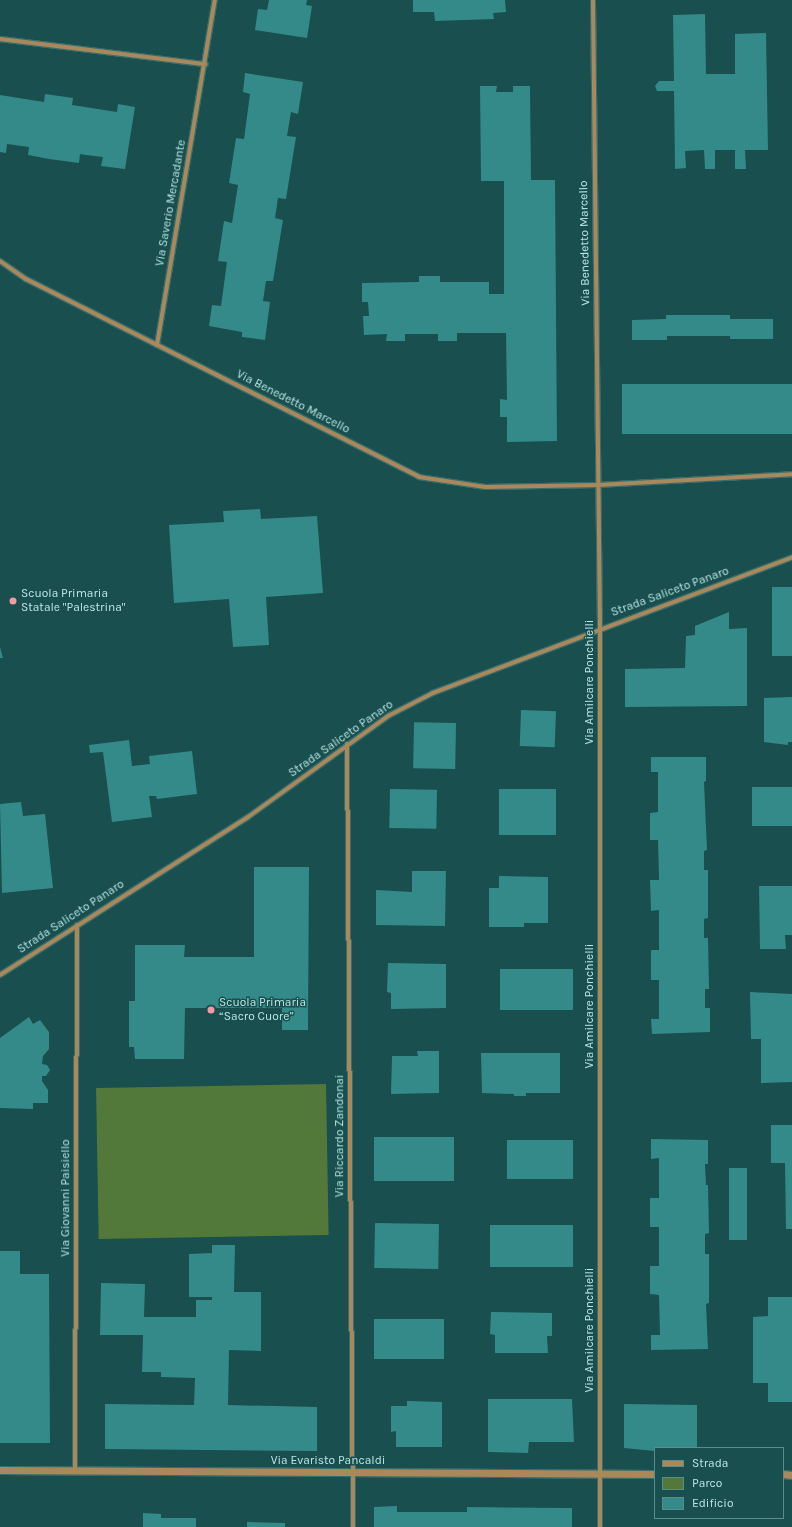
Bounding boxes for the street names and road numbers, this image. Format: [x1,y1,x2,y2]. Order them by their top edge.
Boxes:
street label: Via Saverio Mercadante [153,139,189,267]
street label: Via Benedetto Marcello [577,180,593,306]
street label: Via Benedetto Marcello [234,367,352,437]
street label: Strada Saliceto Panaro [609,564,731,620]
street label: Via Amilcare Ponchielli [583,620,597,744]
street label: Strada Saliceto Panaro [286,697,396,781]
street label: Strada Saliceto Panaro [15,877,127,957]
street label: Via Amilcare Ponchielli [583,944,597,1068]
street label: Via Riccardo Zandonai [333,1075,347,1197]
street label: Via Giovanni Paisiello [59,1139,73,1257]
street label: Via Amilcare Ponchielli [583,1268,597,1392]
street label: Via Evaristo Pancaldi [271,1454,385,1468]

